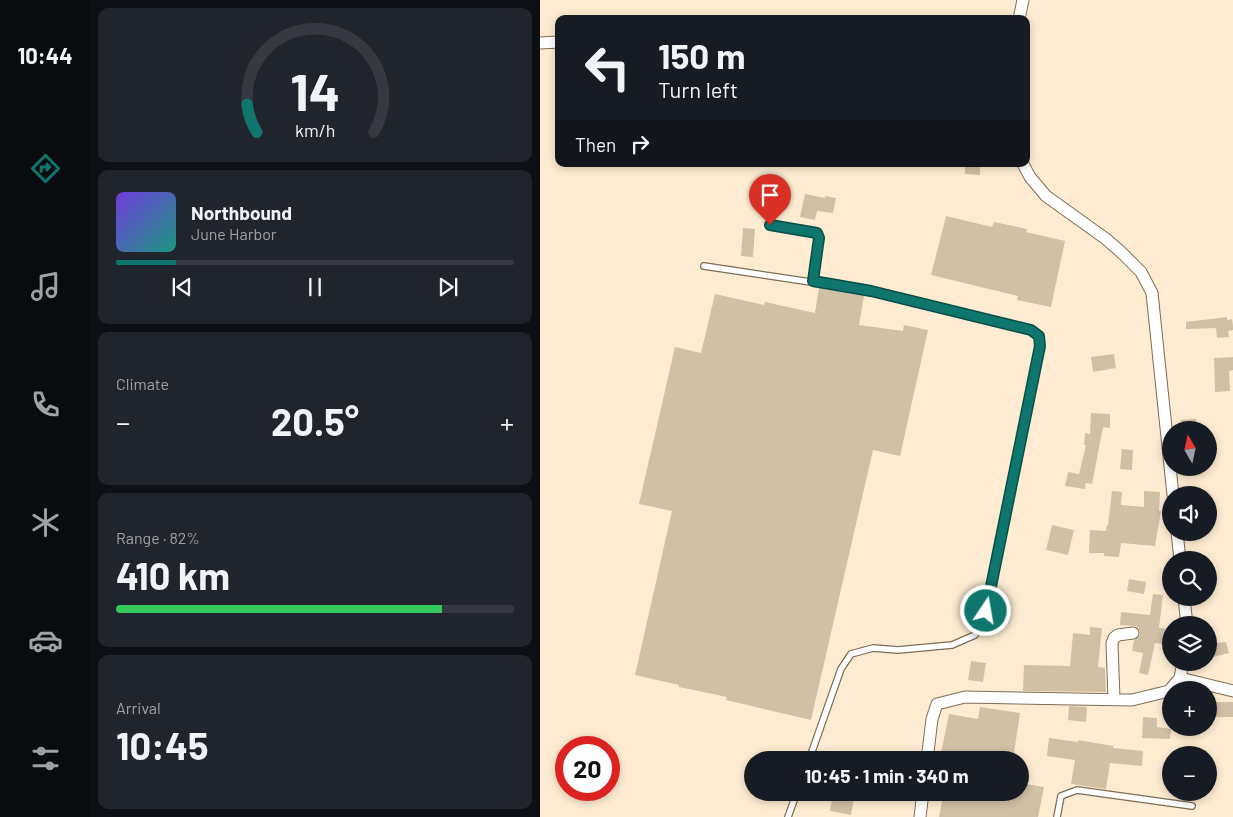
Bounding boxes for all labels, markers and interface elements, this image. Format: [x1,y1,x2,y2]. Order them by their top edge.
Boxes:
text: 150 m [658,34,745,76]
icon: left [575,35,640,100]
text: 10:44 [18,42,72,68]
text: 14 [290,59,340,121]
text: Turn left [658,76,738,102]
text: km/h [295,119,335,141]
icon: right [626,130,654,158]
text: Then [575,133,616,156]
icon: directions [28,151,63,186]
pin [749,174,791,225]
icon: arrive [756,181,784,209]
text: Northbound [191,201,292,224]
text: June Harbor [191,224,277,243]
icon: music [28,269,63,304]
icon: previous [168,273,196,301]
icon: pause [301,273,329,301]
icon: next [434,273,462,301]
text: Climate [116,374,169,393]
icon: phone [28,387,63,422]
text: 20.5° [271,398,359,444]
text: − [116,405,130,439]
text: + [500,405,514,439]
north arrow [1162,421,1218,476]
map controls [1162,421,1217,801]
button: sound [1162,486,1217,541]
icon: climate [28,505,63,540]
text: Range · 82% [116,528,200,547]
button: search [1162,551,1217,606]
text: 410 km [116,552,230,598]
position arrow [959,584,1011,636]
button: layers [1162,616,1217,671]
icon: car [28,623,63,658]
button: + [1162,681,1217,736]
text: Arrival [116,698,161,717]
text: 10:45 [116,722,208,768]
speed limit sign: 20 [555,736,620,801]
icon: filters [28,741,63,776]
button: − [1162,746,1217,801]
text: 10:45 · 1 min · 340 m [804,764,969,787]

